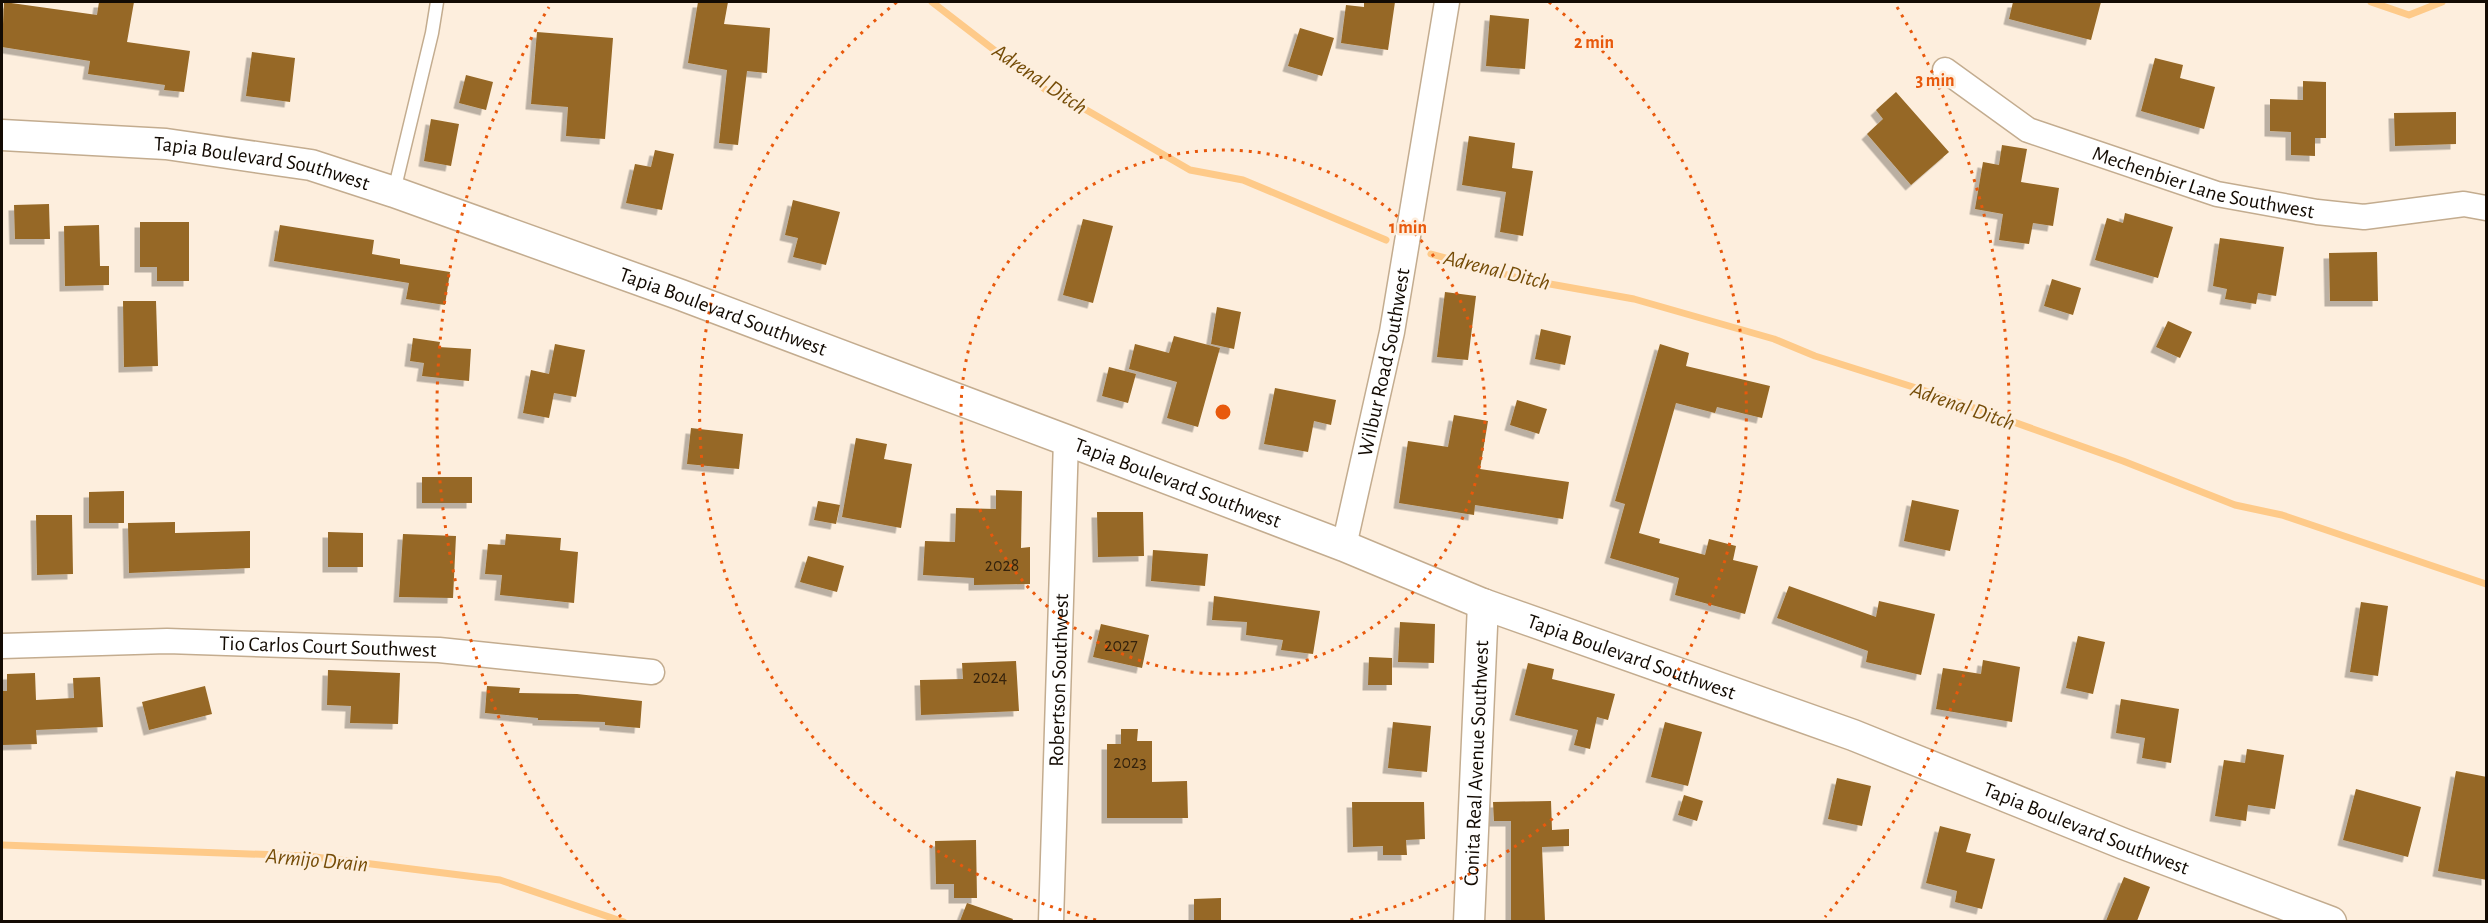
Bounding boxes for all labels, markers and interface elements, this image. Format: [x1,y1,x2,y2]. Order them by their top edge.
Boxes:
text: 2 min [1574,34,1614,52]
water label: Adrenal Ditch [988,39,1091,118]
text: 3 min [1915,72,1955,90]
street label: Tapia Boulevard Southwest [153,133,373,194]
street label: Mechenbier Lane Southwest [2090,142,2316,222]
text: 1 min [1389,219,1427,237]
water label: Adrenal Ditch [1441,246,1552,294]
street label: Tapia Boulevard Southwest [617,263,830,359]
street label: Wilbur Road Southwest [1354,266,1413,458]
water label: Adrenal Ditch [1907,378,2018,434]
centre of rings [1213,402,1233,422]
street label: Tapia Boulevard Southwest [1071,434,1284,532]
house number: 2028 [985,557,1019,575]
street label: Robertson Southwest [1045,593,1072,767]
street label: Tapia Boulevard Southwest [1524,610,1739,703]
street label: Tio Carlos Court Southwest [219,632,437,660]
house number: 2027 [1104,637,1138,655]
street label: Conita Real Avenue Southwest [1460,640,1492,886]
house number: 2024 [973,669,1008,687]
house number: 2023 [1113,754,1147,772]
street label: Tapia Boulevard Southwest [1980,778,2192,878]
water label: Armijo Drain [264,844,369,875]

